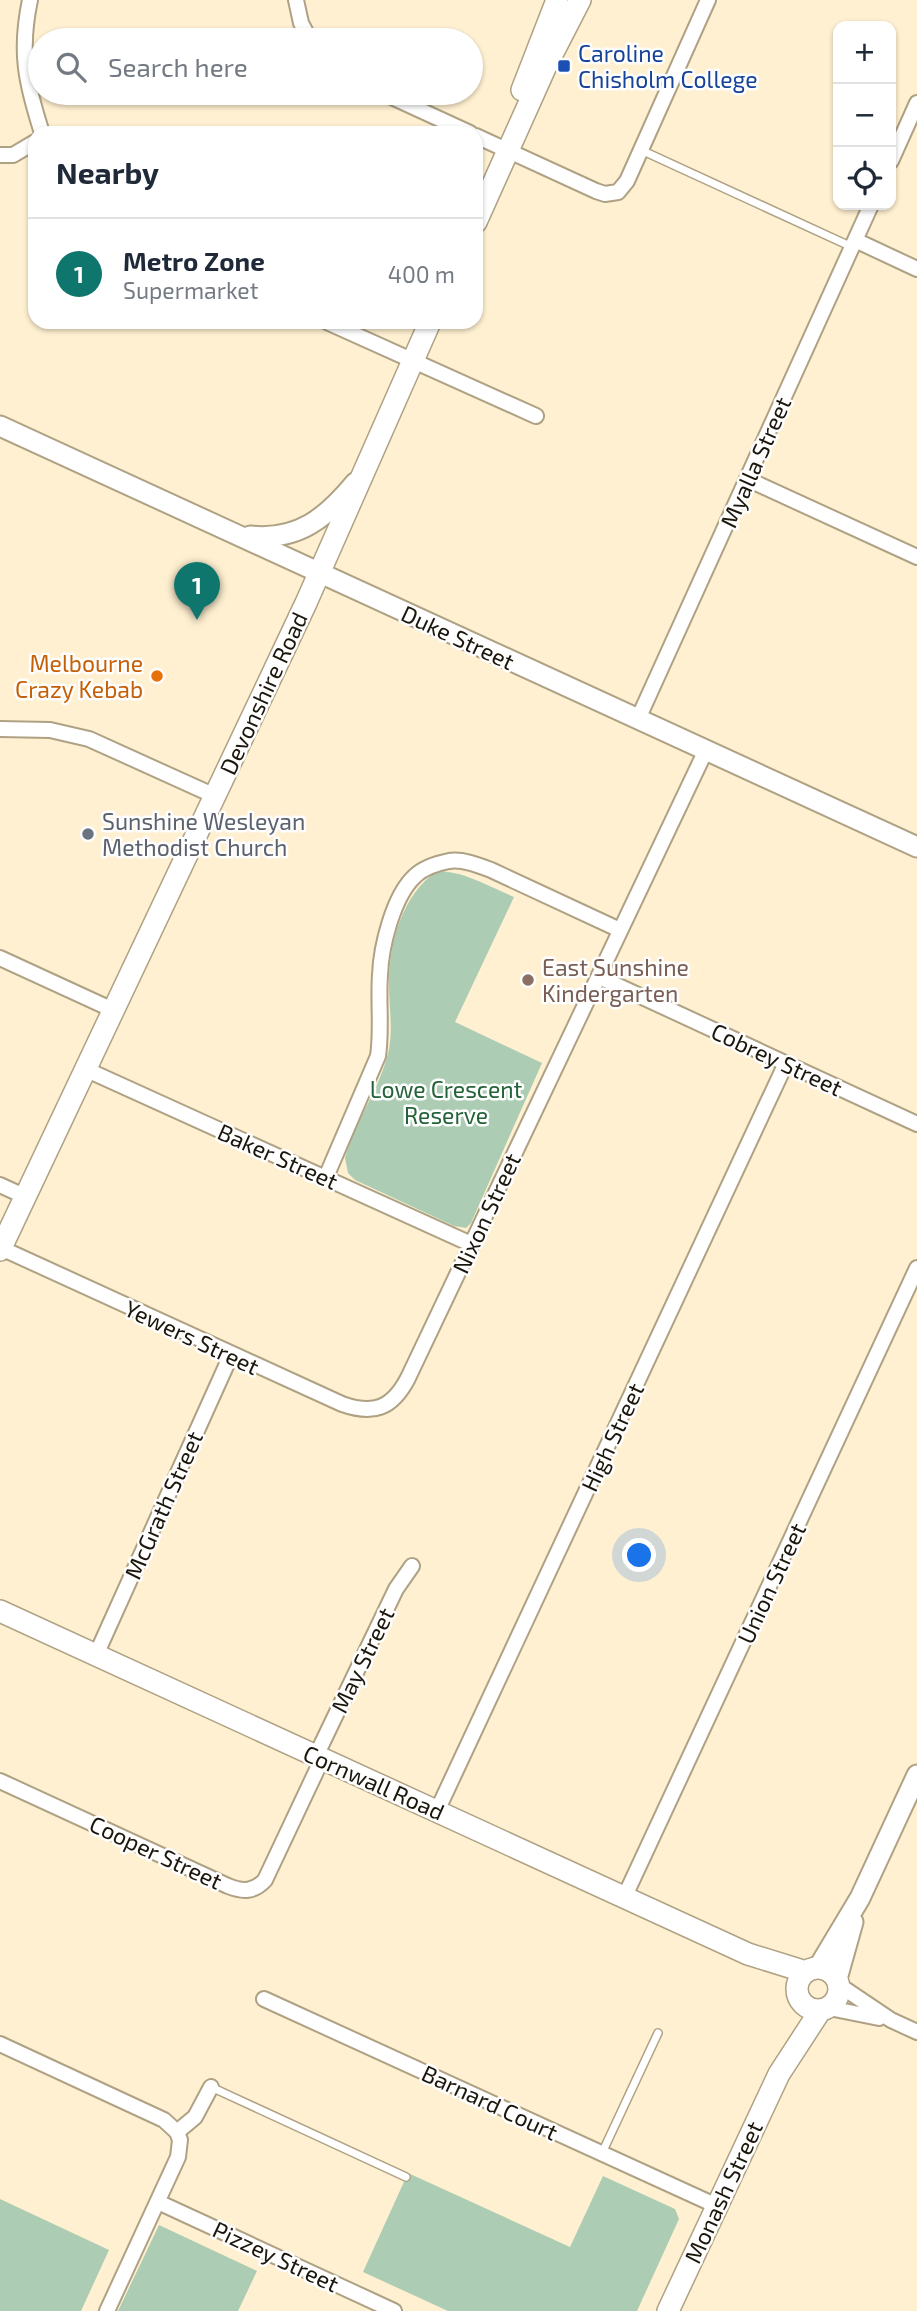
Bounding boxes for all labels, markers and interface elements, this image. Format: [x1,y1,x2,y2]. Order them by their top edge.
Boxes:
map controls [833,21,896,210]
button: + [833,21,896,84]
search box [28,28,483,105]
place label: Caroline Chisholm College [578,39,758,93]
icon: search [52,48,90,86]
text: Search here [108,51,248,82]
marker: Caroline Chisholm College [556,58,572,74]
button: − [833,84,896,147]
button: locate [833,147,896,210]
text: Nearby [56,154,159,190]
text: Metro Zone [123,245,265,276]
text: 1 [74,260,84,288]
text: 400 m [388,260,455,288]
text: Supermarket [123,276,258,304]
street label: Myalla Street [714,392,796,532]
pin: 1 [174,562,220,620]
street label: Duke Street [397,599,519,675]
street label: Devonshire Road [213,607,313,779]
place label: Melbourne Crazy Kebab [15,649,143,703]
marker: Melbourne Crazy Kebab [149,668,165,684]
place label: Sunshine Wesleyan Methodist Church [102,807,305,861]
marker: Sunshine Wesleyan Methodist Church [80,826,96,842]
place label: East Sunshine Kindergarten [542,953,689,1007]
marker: East Sunshine Kindergarten [520,972,536,988]
street label: Cobrey Street [707,1016,847,1102]
park label: Lowe Crescent Reserve [370,1075,523,1129]
street label: Baker Street [214,1117,343,1195]
street label: Nixon Street [446,1148,526,1278]
street label: Yewers Street [120,1294,264,1380]
street label: High Street [575,1378,649,1496]
street label: McGrath Street [118,1427,208,1583]
street label: Union Street [731,1518,811,1648]
your location [622,1538,656,1572]
street label: May Street [325,1603,400,1717]
street label: Cornwall Road [299,1738,449,1826]
street label: Cooper Street [85,1809,227,1895]
street label: Barnard Court [418,2058,563,2146]
street label: Monash Street [678,2116,768,2267]
street label: Pizzey Street [209,2215,344,2297]

